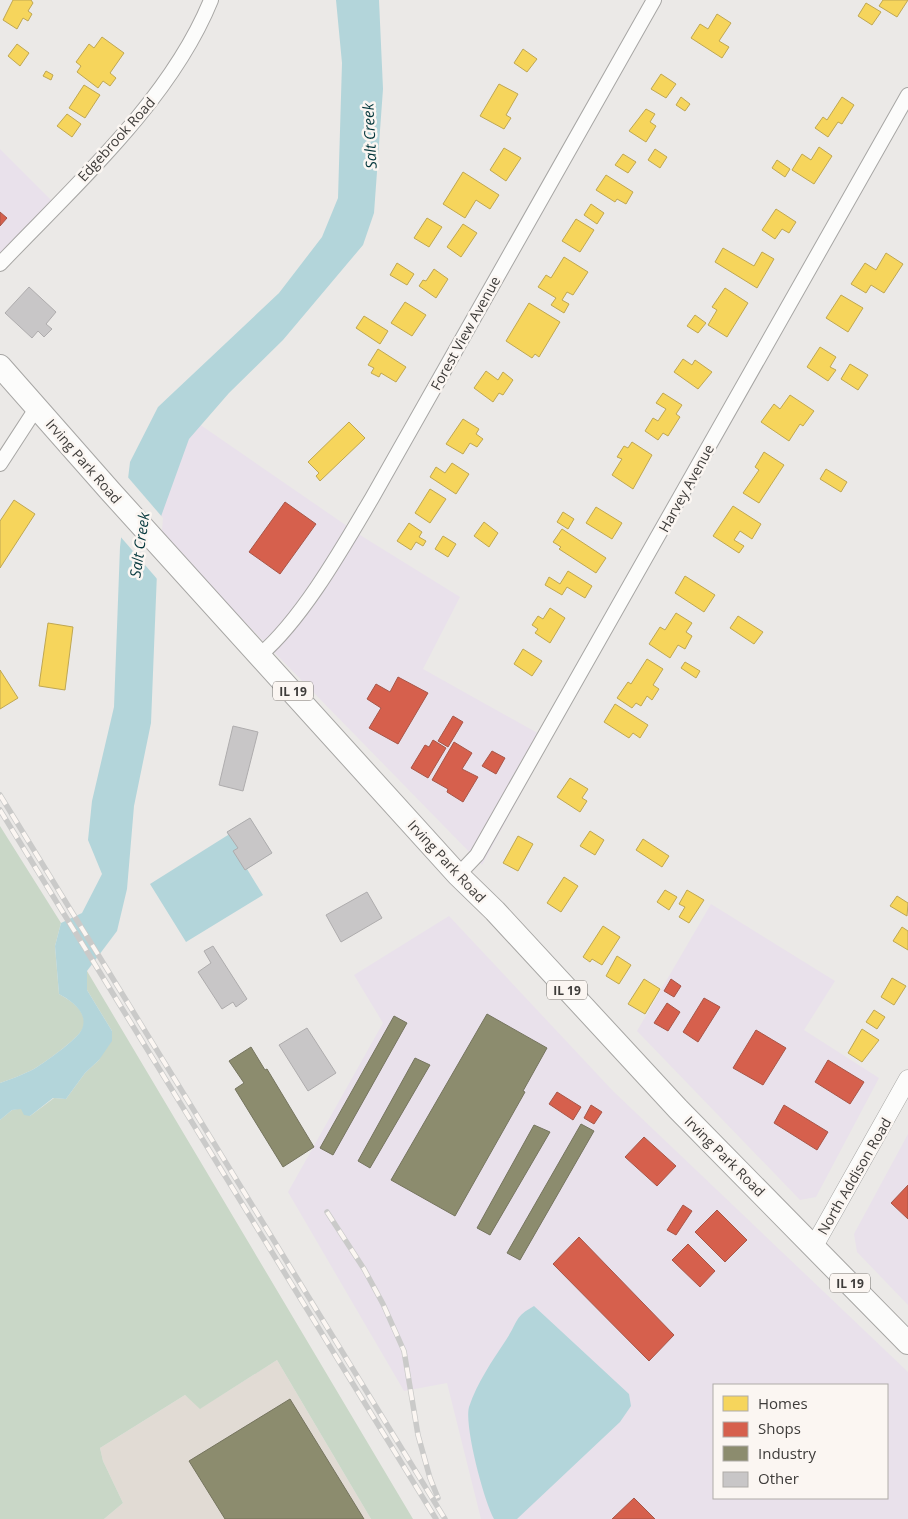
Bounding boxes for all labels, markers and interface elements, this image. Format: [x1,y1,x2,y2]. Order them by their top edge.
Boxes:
street label: Edgebrook Road [73,93,159,185]
water label: Salt Creek [357,102,381,169]
street label: Forest View Avenue [426,273,504,393]
street label: Irving Park Road [42,415,126,507]
street label: Harvey Avenue [654,440,718,535]
water label: Salt Creek [125,510,154,579]
road number: IL 19 [273,681,313,700]
street label: Irving Park Road [404,816,490,906]
road number: IL 19 [547,980,587,1000]
street label: Irving Park Road [681,1112,769,1200]
street label: North Addison Road [813,1114,895,1238]
road number: IL 19 [830,1274,870,1292]
legend [713,1384,888,1499]
text: Homes [758,1393,808,1413]
text: Shops [758,1418,801,1438]
text: Industry [758,1443,816,1463]
text: Other [758,1468,799,1488]

